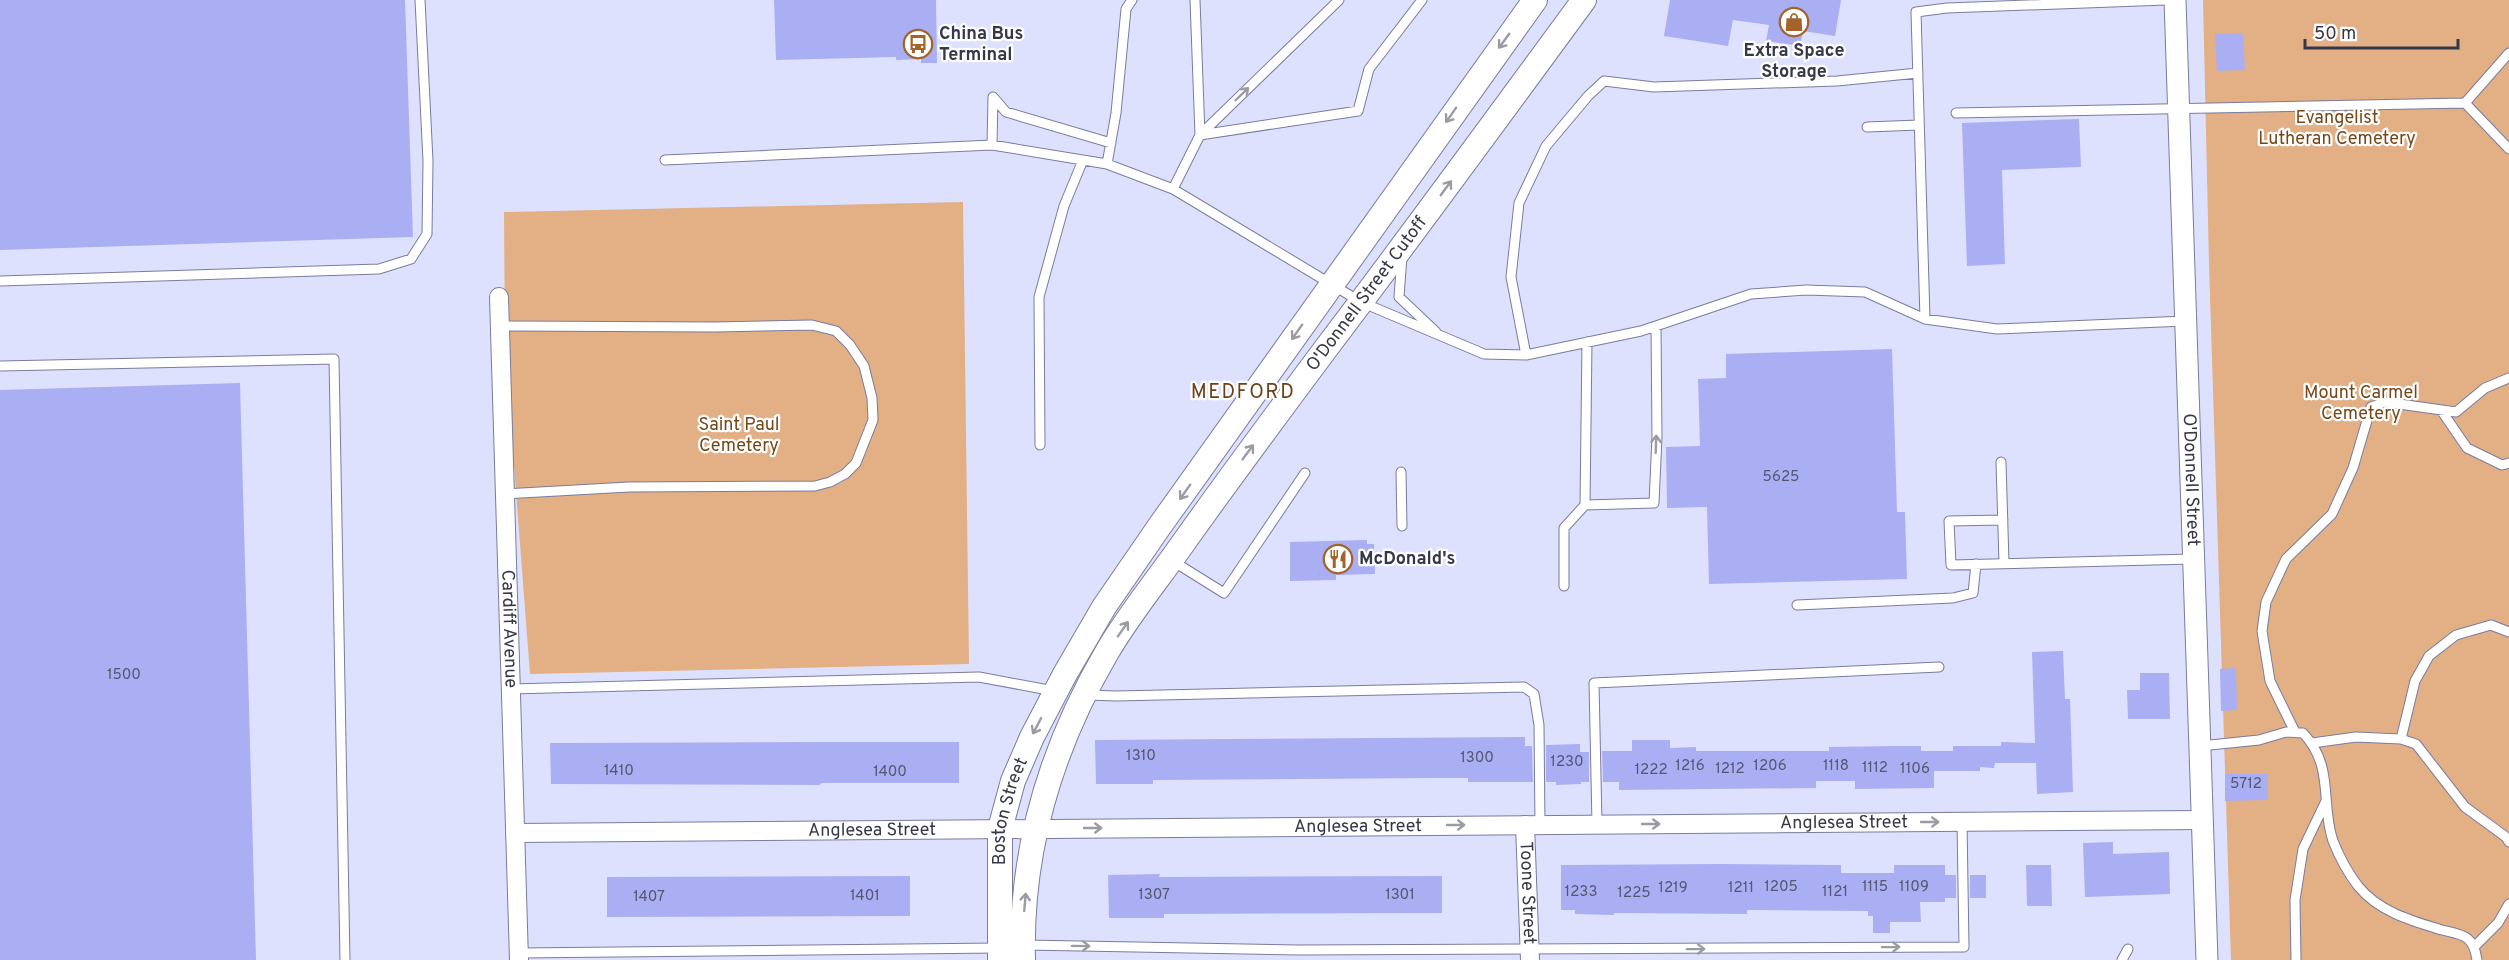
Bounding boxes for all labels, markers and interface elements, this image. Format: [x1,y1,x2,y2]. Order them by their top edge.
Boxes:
shop icon: Extra Space Storage [1778,6,1810,38]
scale bar [2305,12,2458,50]
place label: China Bus Terminal [939,23,1023,67]
text: 50 m [2314,23,2356,46]
bus stop icon: China Bus Terminal [902,28,934,60]
one-way arrow [1498,32,1511,48]
place label: Extra Space Storage [1743,40,1845,84]
one-way arrow [1235,86,1250,101]
one-way arrow [1445,107,1457,123]
park label: Evangelist Lutheran Cemetery [2258,107,2416,151]
one-way arrow [1440,181,1452,197]
street label: O'Donnell Street Cutoff [1301,212,1432,376]
one-way arrow [1291,324,1303,340]
district label: MEDFORD [1191,380,1295,406]
park label: Mount Carmel Cemetery [2304,382,2418,426]
street label: O'Donnell Street [2177,413,2205,546]
park label: Saint Paul Cemetery [698,414,780,458]
one-way arrow [1651,435,1662,455]
one-way arrow [1242,445,1254,461]
house number: 5625 [1763,468,1799,487]
one-way arrow [1179,483,1191,499]
restaurant icon: McDonald's [1322,543,1354,575]
place label: McDonald's [1359,548,1455,571]
street label: Cardiff Avenue [496,569,522,688]
one-way arrow [1117,621,1129,637]
house number: 1500 [107,666,141,685]
one-way arrow [1031,717,1043,735]
house number: 1310 [1126,747,1156,766]
house number: 1300 [1460,749,1494,768]
house number: 1230 [1550,753,1584,772]
street label: Boston Street [989,754,1033,865]
house number: 1216 [1675,757,1705,776]
house number: 1206 [1753,757,1787,776]
house number: 1118 [1823,757,1849,776]
house number: 1112 [1862,759,1888,778]
house number: 1212 [1715,760,1745,779]
house number: 1106 [1900,760,1930,779]
house number: 1222 [1634,761,1668,780]
house number: 1410 [604,762,634,781]
house number: 1400 [873,763,907,782]
house number: 5712 [2230,775,2262,794]
street label: Anglesea Street [1780,811,1908,835]
street label: Anglesea Street [1294,815,1422,838]
one-way arrow [1919,816,1939,828]
street label: Anglesea Street [808,818,936,842]
one-way arrow [1640,818,1660,830]
one-way arrow [1445,819,1465,831]
one-way arrow [1082,823,1102,834]
street label: Toone Street [1514,841,1541,945]
house number: 1205 [1764,878,1798,897]
house number: 1115 [1862,878,1888,897]
house number: 1109 [1899,878,1929,897]
house number: 1219 [1658,879,1688,898]
house number: 1211 [1728,879,1754,898]
house number: 1233 [1565,883,1597,902]
house number: 1121 [1822,883,1848,902]
house number: 1225 [1617,884,1651,903]
house number: 1307 [1138,886,1170,905]
house number: 1301 [1385,886,1415,905]
house number: 1401 [850,887,880,906]
house number: 1407 [633,888,665,907]
one-way arrow [1019,892,1030,912]
one-way arrow [1070,940,1090,952]
one-way arrow [1880,942,1900,953]
one-way arrow [1685,943,1705,955]

